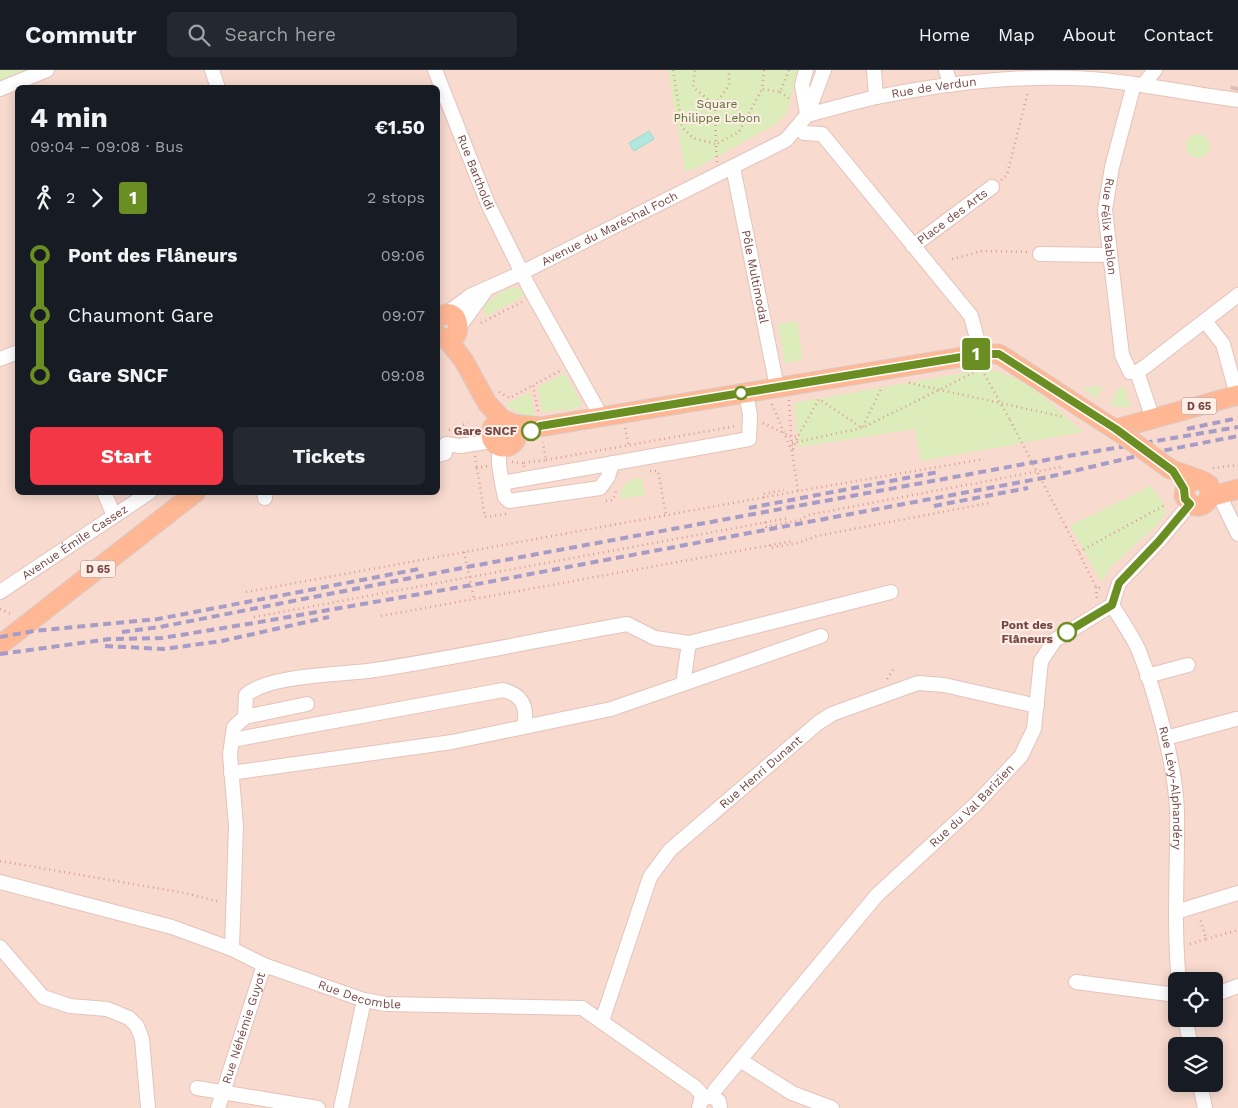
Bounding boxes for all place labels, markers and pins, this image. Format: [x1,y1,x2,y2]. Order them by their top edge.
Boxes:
unlabelled marker [734,386,748,400]
marker: Gare SNCF [521,421,541,441]
place label: Gare SNCF [454,424,518,438]
place label: Pont des Flâneurs [1001,618,1054,646]
marker: Pont des Flâneurs [1057,622,1077,642]

